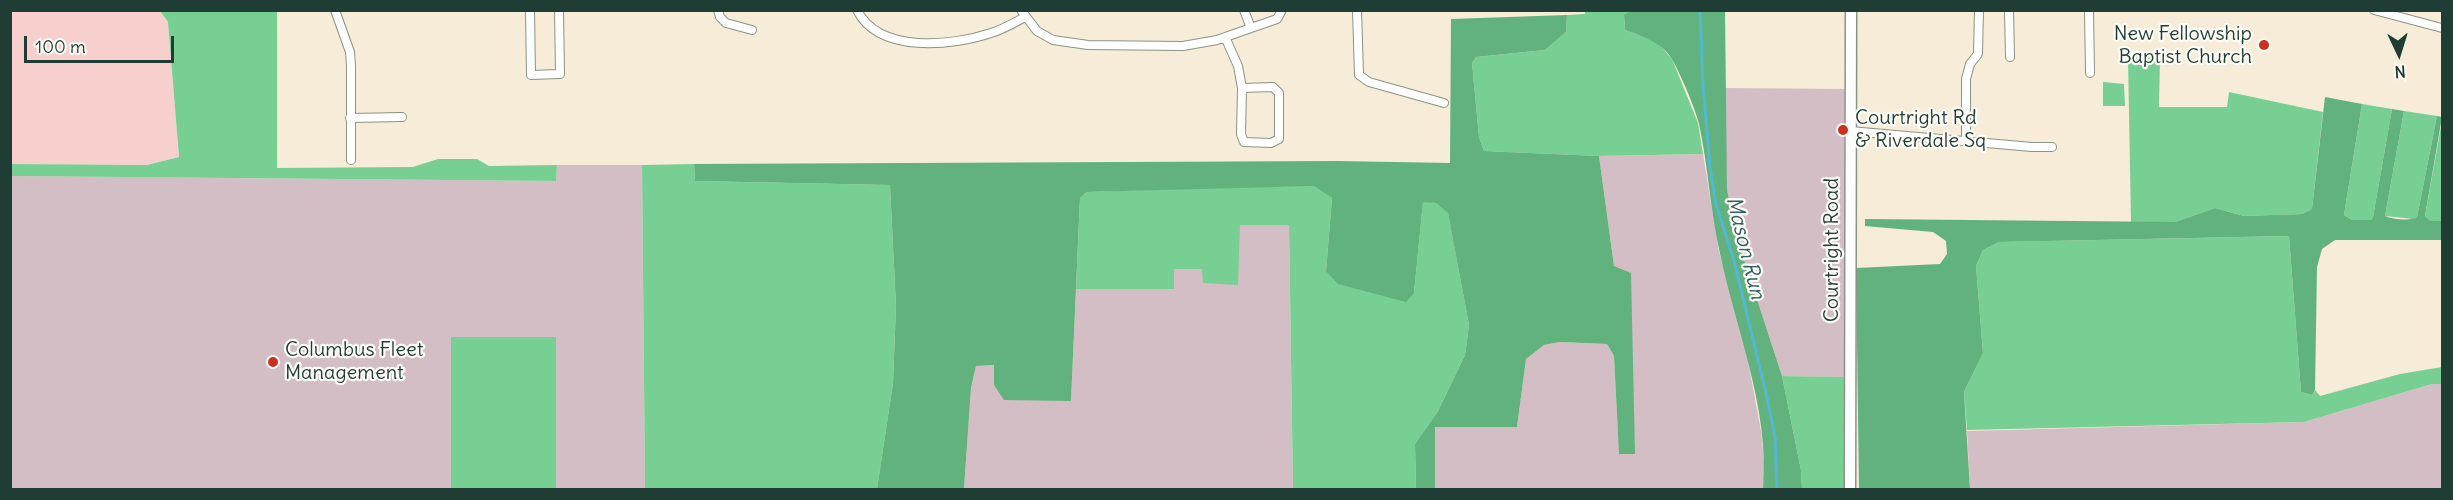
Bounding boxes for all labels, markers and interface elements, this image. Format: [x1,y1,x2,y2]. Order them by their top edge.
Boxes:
place label: New Fellowship Baptist Church [2114,22,2252,69]
scale bar [27,24,177,62]
north arrow [2369,24,2429,84]
text: 100 m [35,35,86,58]
marker: New Fellowship Baptist Church [2257,38,2271,52]
text: N [2394,62,2406,82]
place label: Courtright Rd & Riverdale Sq [1855,106,1986,153]
marker: Courtright Rd & Riverdale Sq [1836,123,1850,137]
street label: Courtright Road [1820,178,1844,322]
water label: Mason Run [1720,194,1770,302]
place label: Columbus Fleet Management [285,338,424,385]
marker: Columbus Fleet Management [266,355,280,369]

